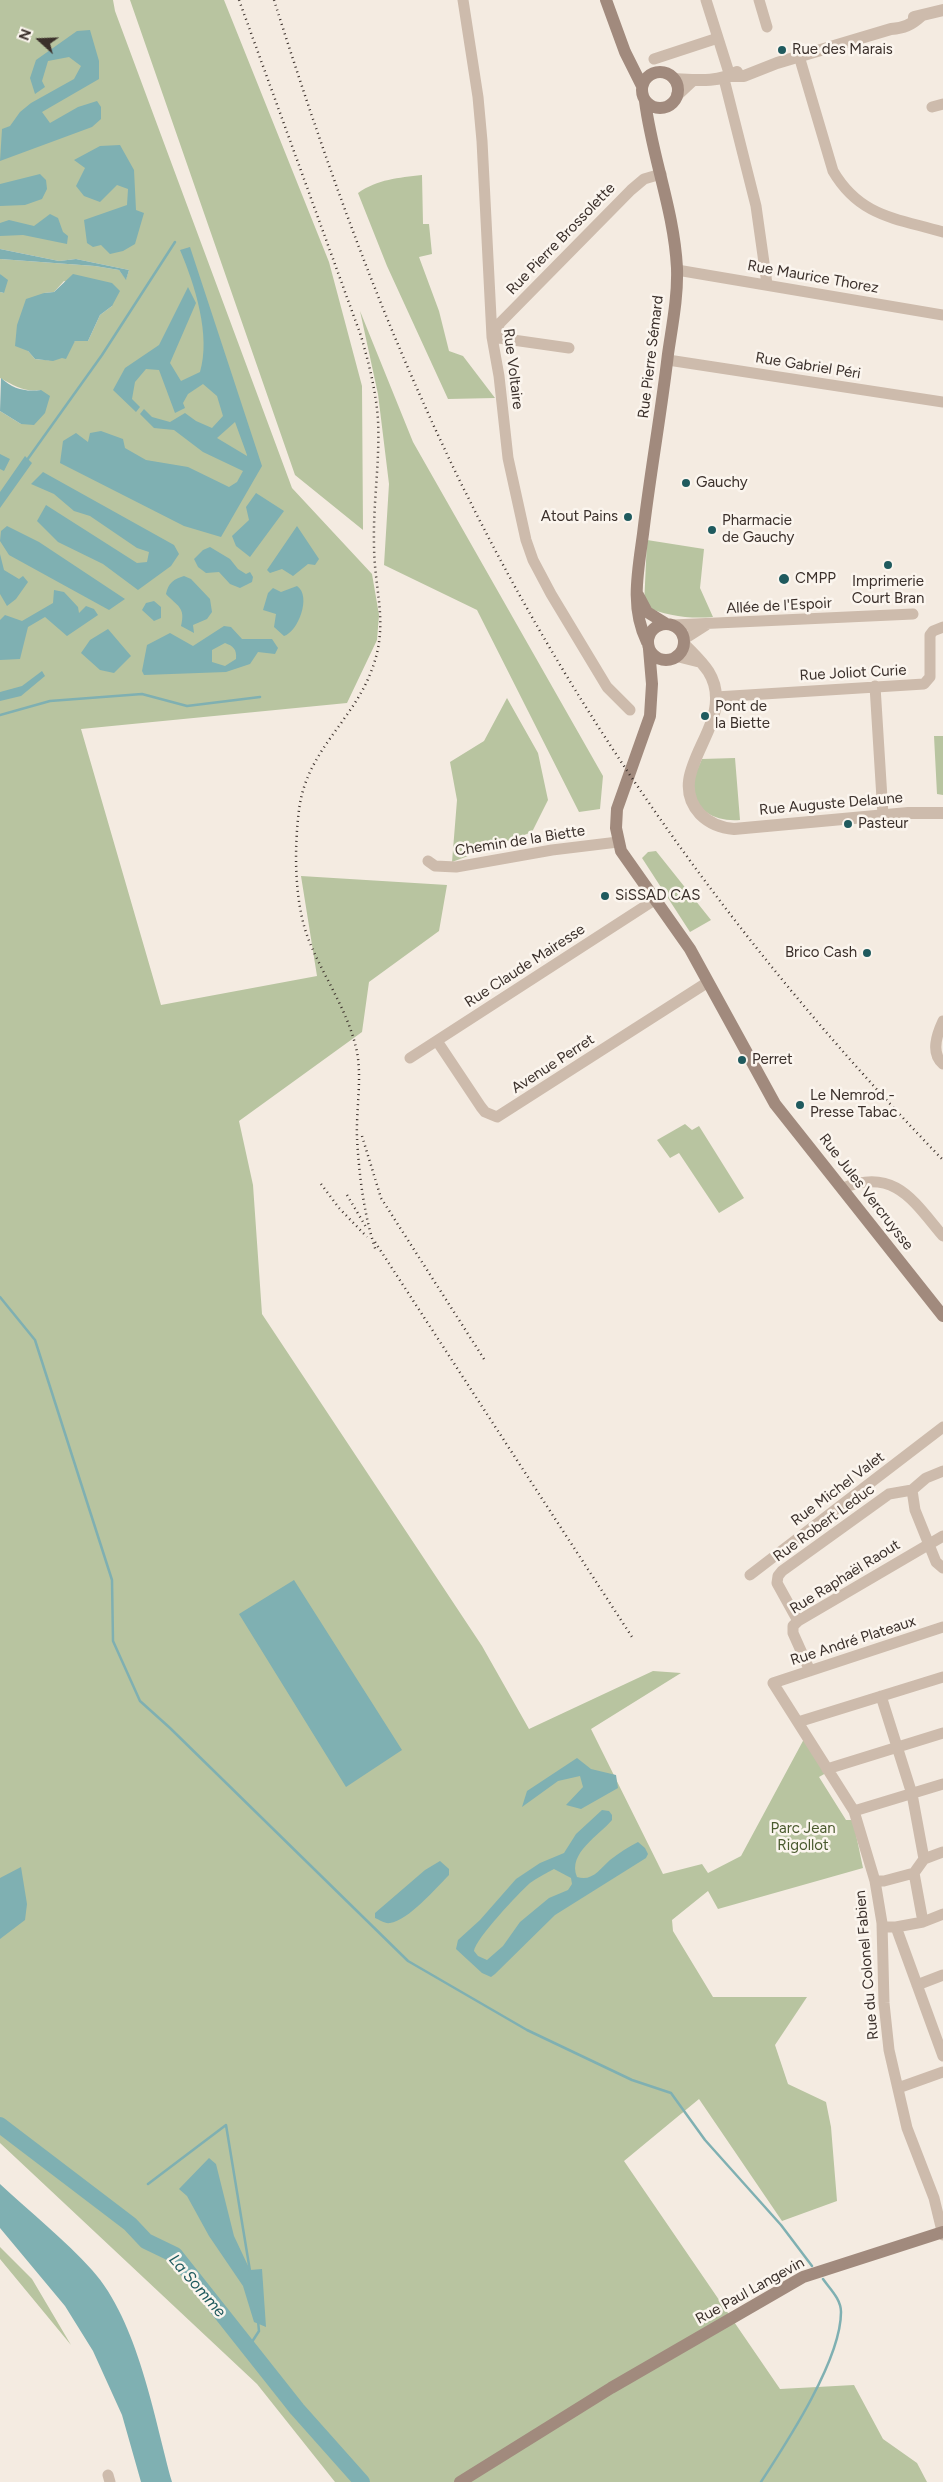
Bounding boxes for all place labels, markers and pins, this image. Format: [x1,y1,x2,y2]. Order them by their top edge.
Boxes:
place label: Rue des Marais [792,41,893,59]
marker: Rue des Marais [776,44,788,56]
place label: Gauchy [696,474,748,492]
marker: Gauchy [680,477,692,489]
place label: Atout Pains [541,508,618,526]
marker: Atout Pains [622,511,634,523]
place label: Pharmacie de Gauchy [722,512,794,547]
marker: Pharmacie de Gauchy [706,524,718,536]
marker: Imprimerie Court Bran [882,559,894,571]
place label: CMPP [795,570,836,588]
marker: CMPP [777,572,791,586]
place label: Imprimerie Court Bran [852,573,924,608]
place label: Pont de la Biette [715,698,770,733]
marker: Pont de la Biette [699,710,711,722]
place label: Pasteur [858,815,908,833]
marker: Pasteur [842,818,854,830]
place label: SiSSAD CAS [615,887,700,905]
marker: SiSSAD CAS [599,890,611,902]
place label: Brico Cash [785,944,857,962]
marker: Brico Cash [861,947,873,959]
place label: Perret [752,1051,793,1069]
marker: Perret [736,1054,748,1066]
place label: Le Nemrod - Presse Tabac [810,1087,897,1122]
marker: Le Nemrod - Presse Tabac [794,1099,806,1111]

